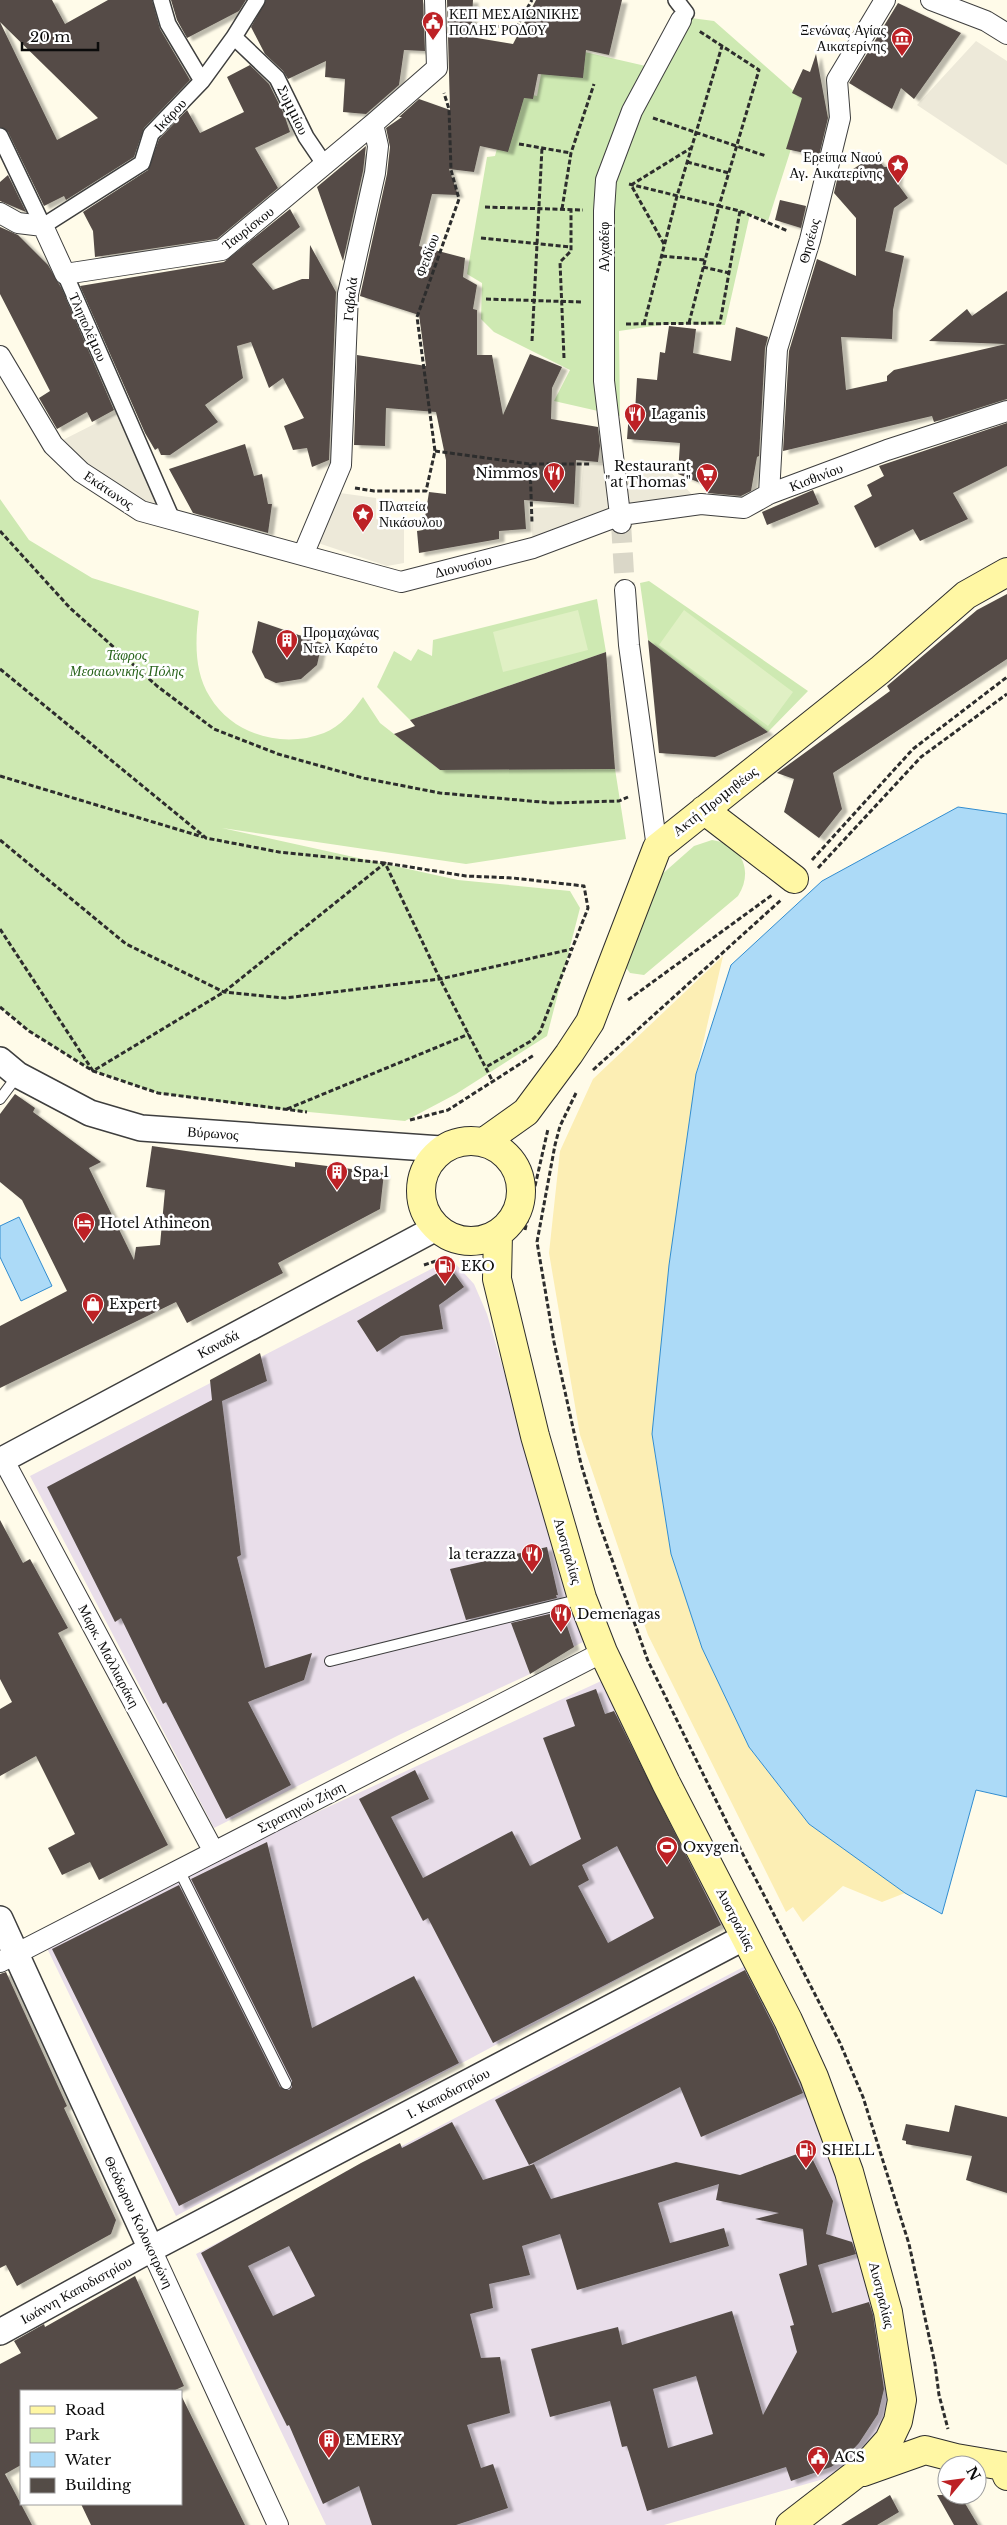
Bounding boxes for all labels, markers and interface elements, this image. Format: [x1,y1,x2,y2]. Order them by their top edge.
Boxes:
place label: ΚΕΠ ΜΕΣΑΙΩΝΙΚΗΣ ΠΟΛΗΣ ΡΟΔΟΥ [449,5,579,39]
public building icon: ΚΕΠ ΜΕΣΑΙΩΝΙΚΗΣ ΠΟΛΗΣ ΡΟΔΟΥ [421,10,445,41]
scale bar [22,20,99,52]
place label: Ξενώνας Αγίας Αικατερίνης [800,21,886,55]
museum icon: Ξενώνας Αγίας Αικατερίνης [890,26,914,57]
text: 20 m [30,27,70,46]
street label: Συμμίου [273,82,313,138]
street label: Ικάρου [150,94,190,136]
place label: Ερείπια Ναού Αγ. Αικατερίνης [789,148,882,182]
place icon: Ερείπια Ναού Αγ. Αικατερίνης [886,153,910,184]
street label: Ταυρίσκου [218,202,278,254]
street label: Θησέως [794,216,824,265]
street label: Αλχαδέφ [595,222,613,272]
street label: Φειδίου [411,231,443,279]
street label: Γαβαλά [339,276,361,322]
street label: Τληπολέμου [65,290,111,364]
restaurant icon: Laganis [623,402,647,433]
place label: Laganis [651,405,706,423]
place label: Restaurant "at Thomas" [605,457,692,491]
street label: Κισθινίου [787,459,845,495]
restaurant icon: Nimmos [542,461,566,492]
supermarket icon: Restaurant "at Thomas" [695,462,719,493]
place label: Nimmos [475,464,538,482]
street label: Εκάτωνος [81,467,138,514]
place label: Πλατεία Νικάσυλου [379,497,442,531]
place icon: Πλατεία Νικάσυλου [351,502,375,533]
street label: Διονυσίου [433,550,494,582]
place label: Προμαχώνας Ντελ Καρέτο [303,623,379,657]
building icon: Προμαχώνας Ντελ Καρέτο [275,628,299,659]
park label: Τάφρος Μεσαιωνικής Πόλης [69,646,184,680]
street label: Ακτή Προμηθέως [669,762,761,840]
street label: Βύρωνος [187,1122,240,1144]
building icon: Spa 1 [325,1160,349,1191]
place label: Spa 1 [353,1163,389,1181]
hotel icon: Hotel Athineon [72,1211,96,1242]
place label: Hotel Athineon [100,1214,210,1232]
fuel station icon: EKO [433,1254,457,1285]
place label: EKO [461,1257,495,1275]
shop icon: Expert [81,1292,105,1323]
place label: Expert [109,1295,158,1313]
street label: Καναδά [194,1325,242,1362]
street label: Αυστραλίας [550,1516,586,1587]
restaurant icon: la terazza [520,1542,544,1573]
place label: la terazza [449,1545,516,1563]
street label: Μαρκ. Μαλλιαράκη [74,1601,144,1711]
restaurant icon: Demenagas [549,1602,573,1633]
place label: Demenagas [577,1605,660,1623]
street label: Στρατηγού Ζήση [254,1777,348,1837]
sports icon: Oxygen [655,1835,679,1866]
place label: Oxygen [683,1838,740,1856]
street label: Αυστραλίας [713,1885,760,1954]
street label: Ι. Καποδιστρίου [403,2064,493,2122]
fuel station icon: SHELL [794,2138,818,2169]
place label: SHELL [822,2141,875,2159]
street label: Θεόδωρου Κολοκοτρώνη [100,2153,178,2291]
street label: Ιωάννη Καποδιστρίου [17,2252,135,2328]
street label: Αυστραλίας [865,2260,899,2331]
legend [20,2390,182,2505]
text: Road [65,2400,105,2419]
text: Park [65,2425,101,2444]
building icon: EMERY [317,2428,341,2459]
place label: EMERY [345,2431,402,2449]
public building icon: ACS [806,2445,830,2476]
place label: ACS [833,2448,865,2466]
text: Water [64,2450,112,2469]
north arrow [937,2455,987,2505]
text: N [962,2464,984,2484]
text: Building [65,2475,132,2494]

